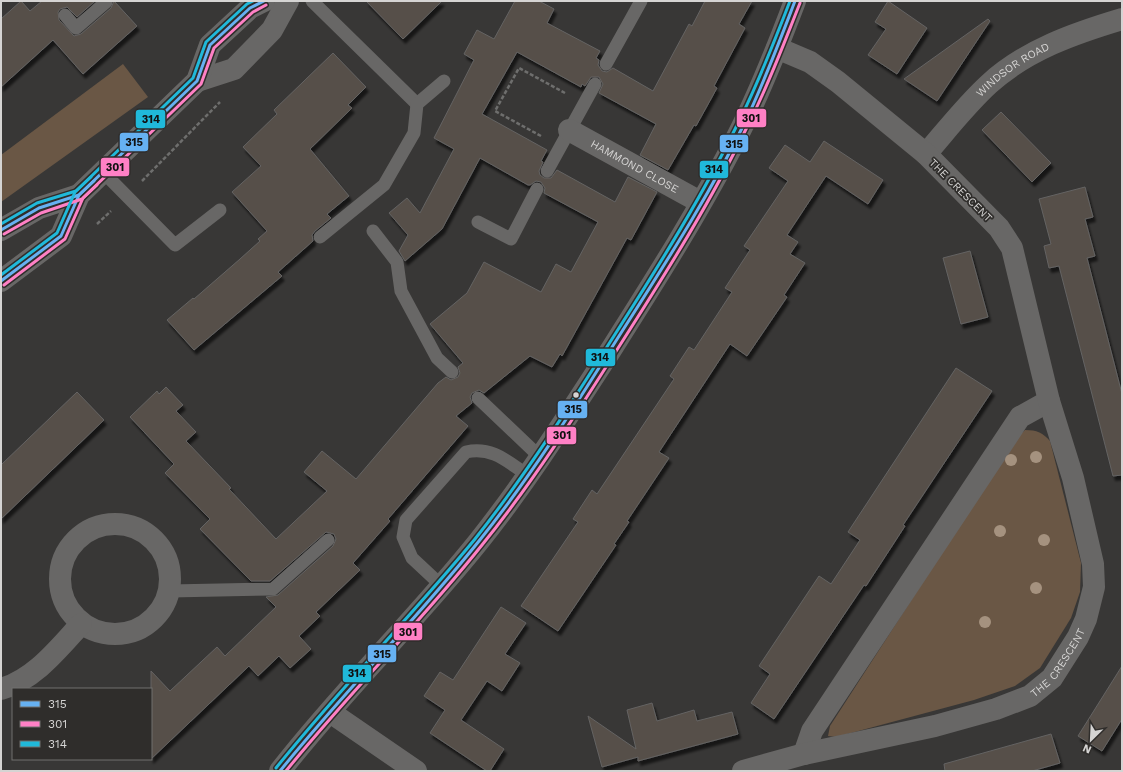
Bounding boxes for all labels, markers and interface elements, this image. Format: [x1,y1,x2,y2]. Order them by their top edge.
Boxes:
street label: WINDSOR ROAD [974,40,1052,100]
line badge: 301 [736,108,767,128]
line badge: 314 [135,109,166,129]
text: 301 [742,112,760,125]
text: 314 [142,113,160,126]
line badge: 315 [119,132,149,152]
line badge: 315 [719,134,749,153]
text: 315 [125,136,143,149]
street label: HAMMOND CLOSE [588,137,681,196]
text: 315 [725,138,743,151]
street label: THE CRESCENT [926,156,995,225]
line badge: 301 [100,157,130,177]
line badge: 314 [699,160,729,179]
text: 301 [106,161,124,174]
text: 314 [705,163,723,176]
line badge: 314 [585,348,616,367]
text: 314 [591,351,609,364]
unlabelled marker [571,390,581,400]
line badge: 315 [557,400,588,419]
text: 315 [564,403,582,416]
line badge: 301 [546,426,577,445]
text: 301 [553,429,571,442]
line badge: 301 [393,622,423,641]
text: 301 [399,626,417,639]
street label: THE CRESCENT [1028,626,1088,700]
line badge: 315 [367,644,397,663]
text: 315 [373,648,391,661]
line badge: 314 [342,664,372,683]
text: 314 [348,667,366,680]
legend [12,688,152,760]
text: 315 [48,697,67,711]
text: 301 [48,717,67,731]
north arrow [1071,720,1111,760]
text: 314 [48,737,67,751]
text: N [1081,741,1094,756]

